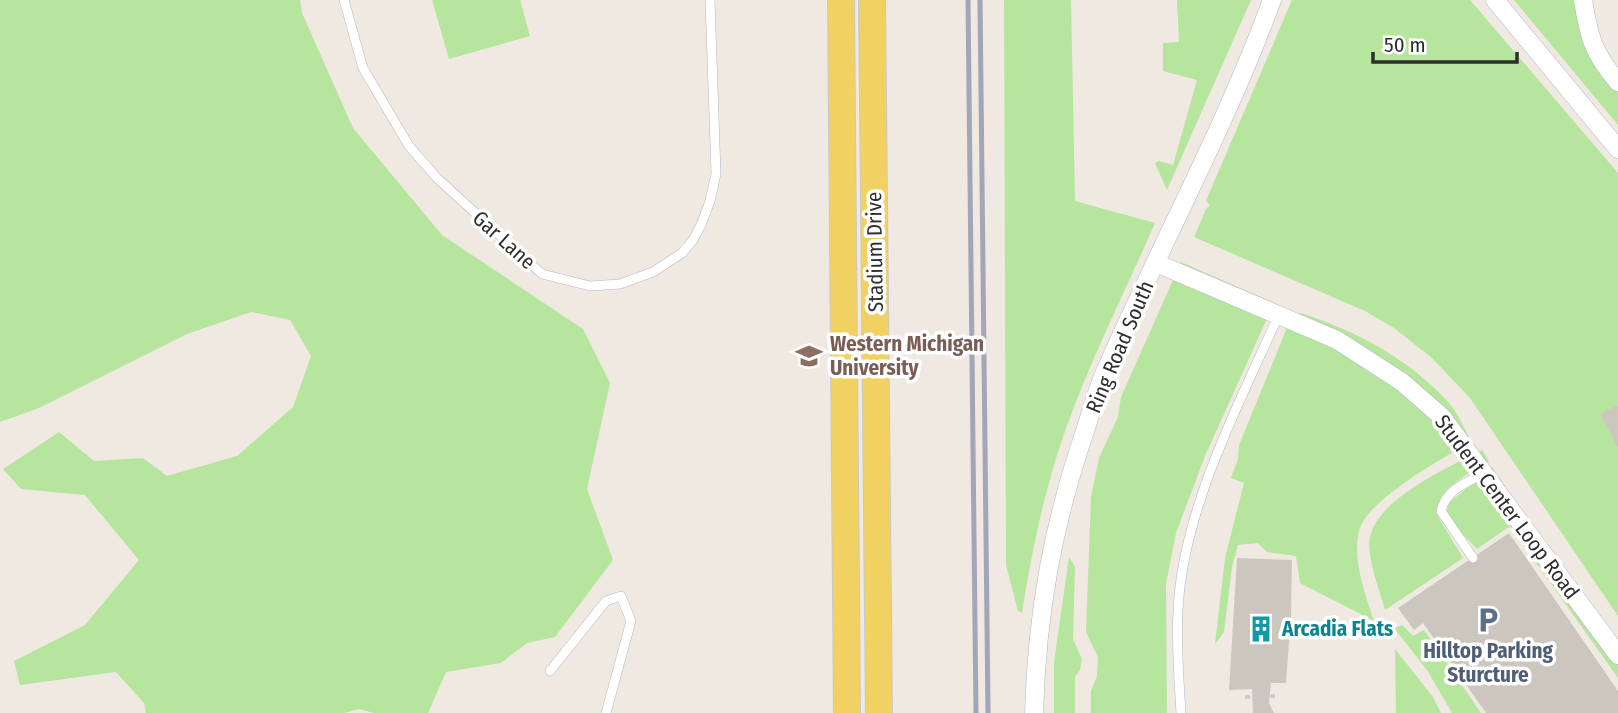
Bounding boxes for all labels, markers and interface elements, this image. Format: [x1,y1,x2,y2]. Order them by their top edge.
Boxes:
scale bar [1373,21,1516,65]
text: 50 m [1384,32,1426,58]
street label: Stadium Drive [861,192,889,312]
street label: Gar Lane [467,205,541,275]
street label: Ring Road South [1080,277,1160,417]
place label: Western Michigan University [830,331,984,381]
school or university icon: Western Michigan University [794,341,824,371]
street label: Student Center Loop Road [1429,410,1585,604]
parking icon: Hilltop Parking Sturcture [1473,605,1503,635]
building icon: Arcadia Flats [1246,614,1276,644]
place label: Arcadia Flats [1281,616,1393,642]
place label: Hilltop Parking Sturcture [1423,638,1553,688]

